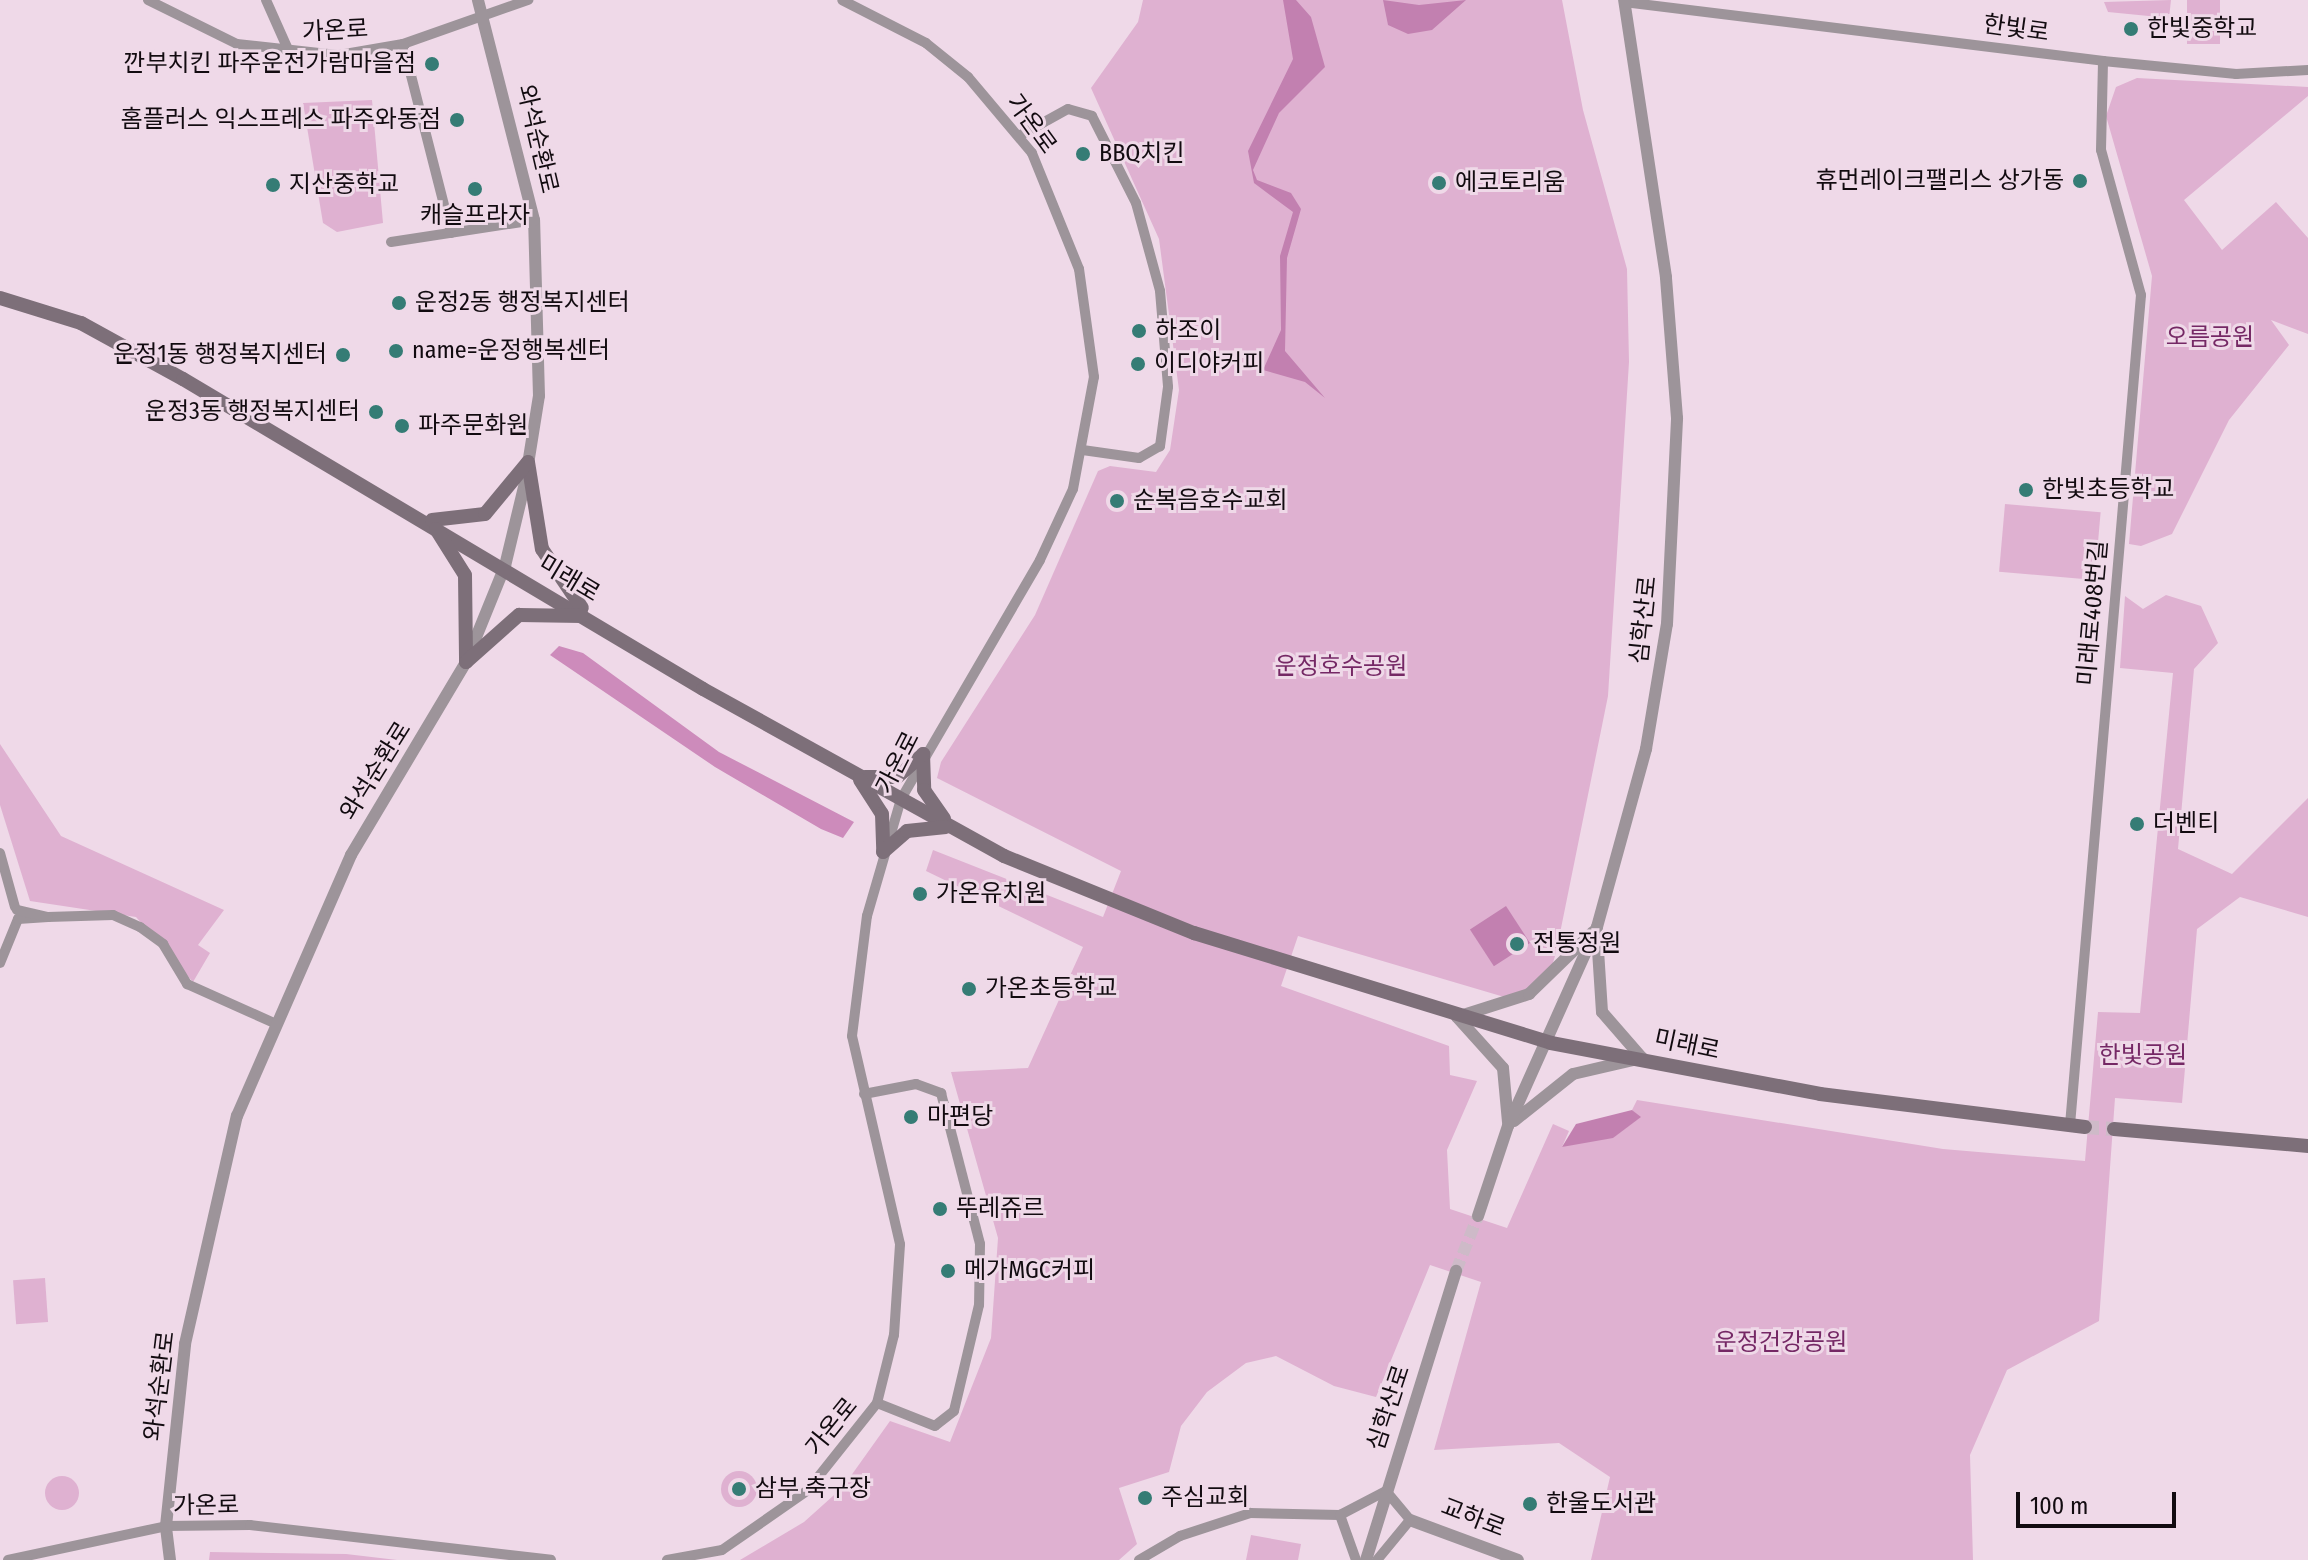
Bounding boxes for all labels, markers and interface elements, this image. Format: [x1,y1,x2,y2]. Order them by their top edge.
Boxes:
street label: 한빛로 [1981,10,2051,48]
street label: 가온로 [301,15,369,47]
place label: 한빛중학교 [2147,15,2257,43]
marker: 한빛중학교 [2122,20,2140,38]
place label: 깐부치킨 파주운전가람마을점 [123,50,416,78]
marker: 깐부치킨 파주운전가람마을점 [423,55,441,73]
street label: 와석순환로 [511,82,563,196]
street label: 가온로 [1000,89,1062,159]
place label: 홈플러스 익스프레스 파주와동점 [121,106,441,134]
marker: 홈플러스 익스프레스 파주와동점 [448,111,466,129]
place label: BBQ치킨 [1099,140,1184,168]
marker: BBQ치킨 [1074,145,1092,163]
place label: 휴먼레이크팰리스 상가동 [1815,167,2064,195]
place label: 에코토리움 [1455,169,1565,197]
place label: 지산중학교 [289,171,399,199]
marker: 휴먼레이크팰리스 상가동 [2071,172,2089,190]
marker: 에코토리움 [1430,174,1448,192]
marker: 지산중학교 [264,176,282,194]
marker: 캐슬프라자 [466,180,484,198]
place label: 캐슬프라자 [420,202,530,230]
place label: 운정2동 행정복지센터 [415,289,630,317]
marker: 운정2동 행정복지센터 [390,294,408,312]
place label: 하조이 [1155,317,1221,345]
marker: 하조이 [1130,322,1148,340]
park label: 오름공원 [2166,324,2254,352]
place label: name=운정행복센터 [412,337,610,365]
place label: 운정1동 행정복지센터 [113,341,327,369]
marker: name=운정행복센터 [387,342,405,360]
marker: 운정1동 행정복지센터 [334,346,352,364]
place label: 이디야커피 [1154,350,1264,378]
marker: 이디야커피 [1129,355,1147,373]
place label: 운정3동 행정복지센터 [145,398,360,426]
marker: 운정3동 행정복지센터 [367,403,385,421]
place label: 파주문화원 [418,412,528,440]
marker: 파주문화원 [393,417,411,435]
place label: 한빛초등학교 [2042,476,2174,504]
marker: 한빛초등학교 [2017,481,2035,499]
place label: 순복음호수교회 [1133,487,1288,515]
marker: 순복음호수교회 [1108,492,1126,510]
street label: 미래로408번길 [2072,539,2114,687]
street label: 미래로 [533,550,605,608]
street label: 심학산로 [1625,575,1663,665]
park label: 운정호수공원 [1275,653,1407,681]
street label: 와석순환로 [335,717,417,825]
street label: 가온로 [870,727,926,799]
place label: 더벤티 [2153,810,2219,838]
marker: 더벤티 [2128,815,2146,833]
place label: 가온유치원 [936,880,1046,908]
marker: 가온유치원 [911,885,929,903]
place label: 전통정원 [1533,930,1621,958]
marker: 전통정원 [1508,935,1526,953]
place label: 가온초등학교 [985,975,1117,1003]
marker: 가온초등학교 [960,980,978,998]
street label: 미래로 [1652,1024,1722,1066]
park label: 한빛공원 [2099,1042,2187,1070]
place label: 마편당 [927,1103,993,1131]
marker: 마편당 [902,1108,920,1126]
place label: 뚜레쥬르 [956,1195,1044,1223]
marker: 뚜레쥬르 [931,1200,949,1218]
place label: 메가MGC커피 [964,1257,1095,1285]
marker: 메가MGC커피 [939,1262,957,1280]
street label: 와석순환로 [139,1329,181,1443]
park label: 운정건강공원 [1715,1329,1847,1357]
street label: 심학산로 [1362,1362,1416,1454]
street label: 가온로 [800,1392,864,1462]
place label: 삼부 축구장 [755,1475,871,1503]
scale bar [2020,1476,2180,1526]
marker: 삼부 축구장 [730,1480,748,1498]
place label: 주심교회 [1161,1484,1249,1512]
marker: 주심교회 [1136,1489,1154,1507]
place label: 한울도서관 [1546,1490,1656,1518]
street label: 가온로 [173,1491,239,1521]
text: 100 m [2030,1492,2088,1520]
street label: 교하로 [1437,1493,1509,1543]
marker: 한울도서관 [1521,1495,1539,1513]

